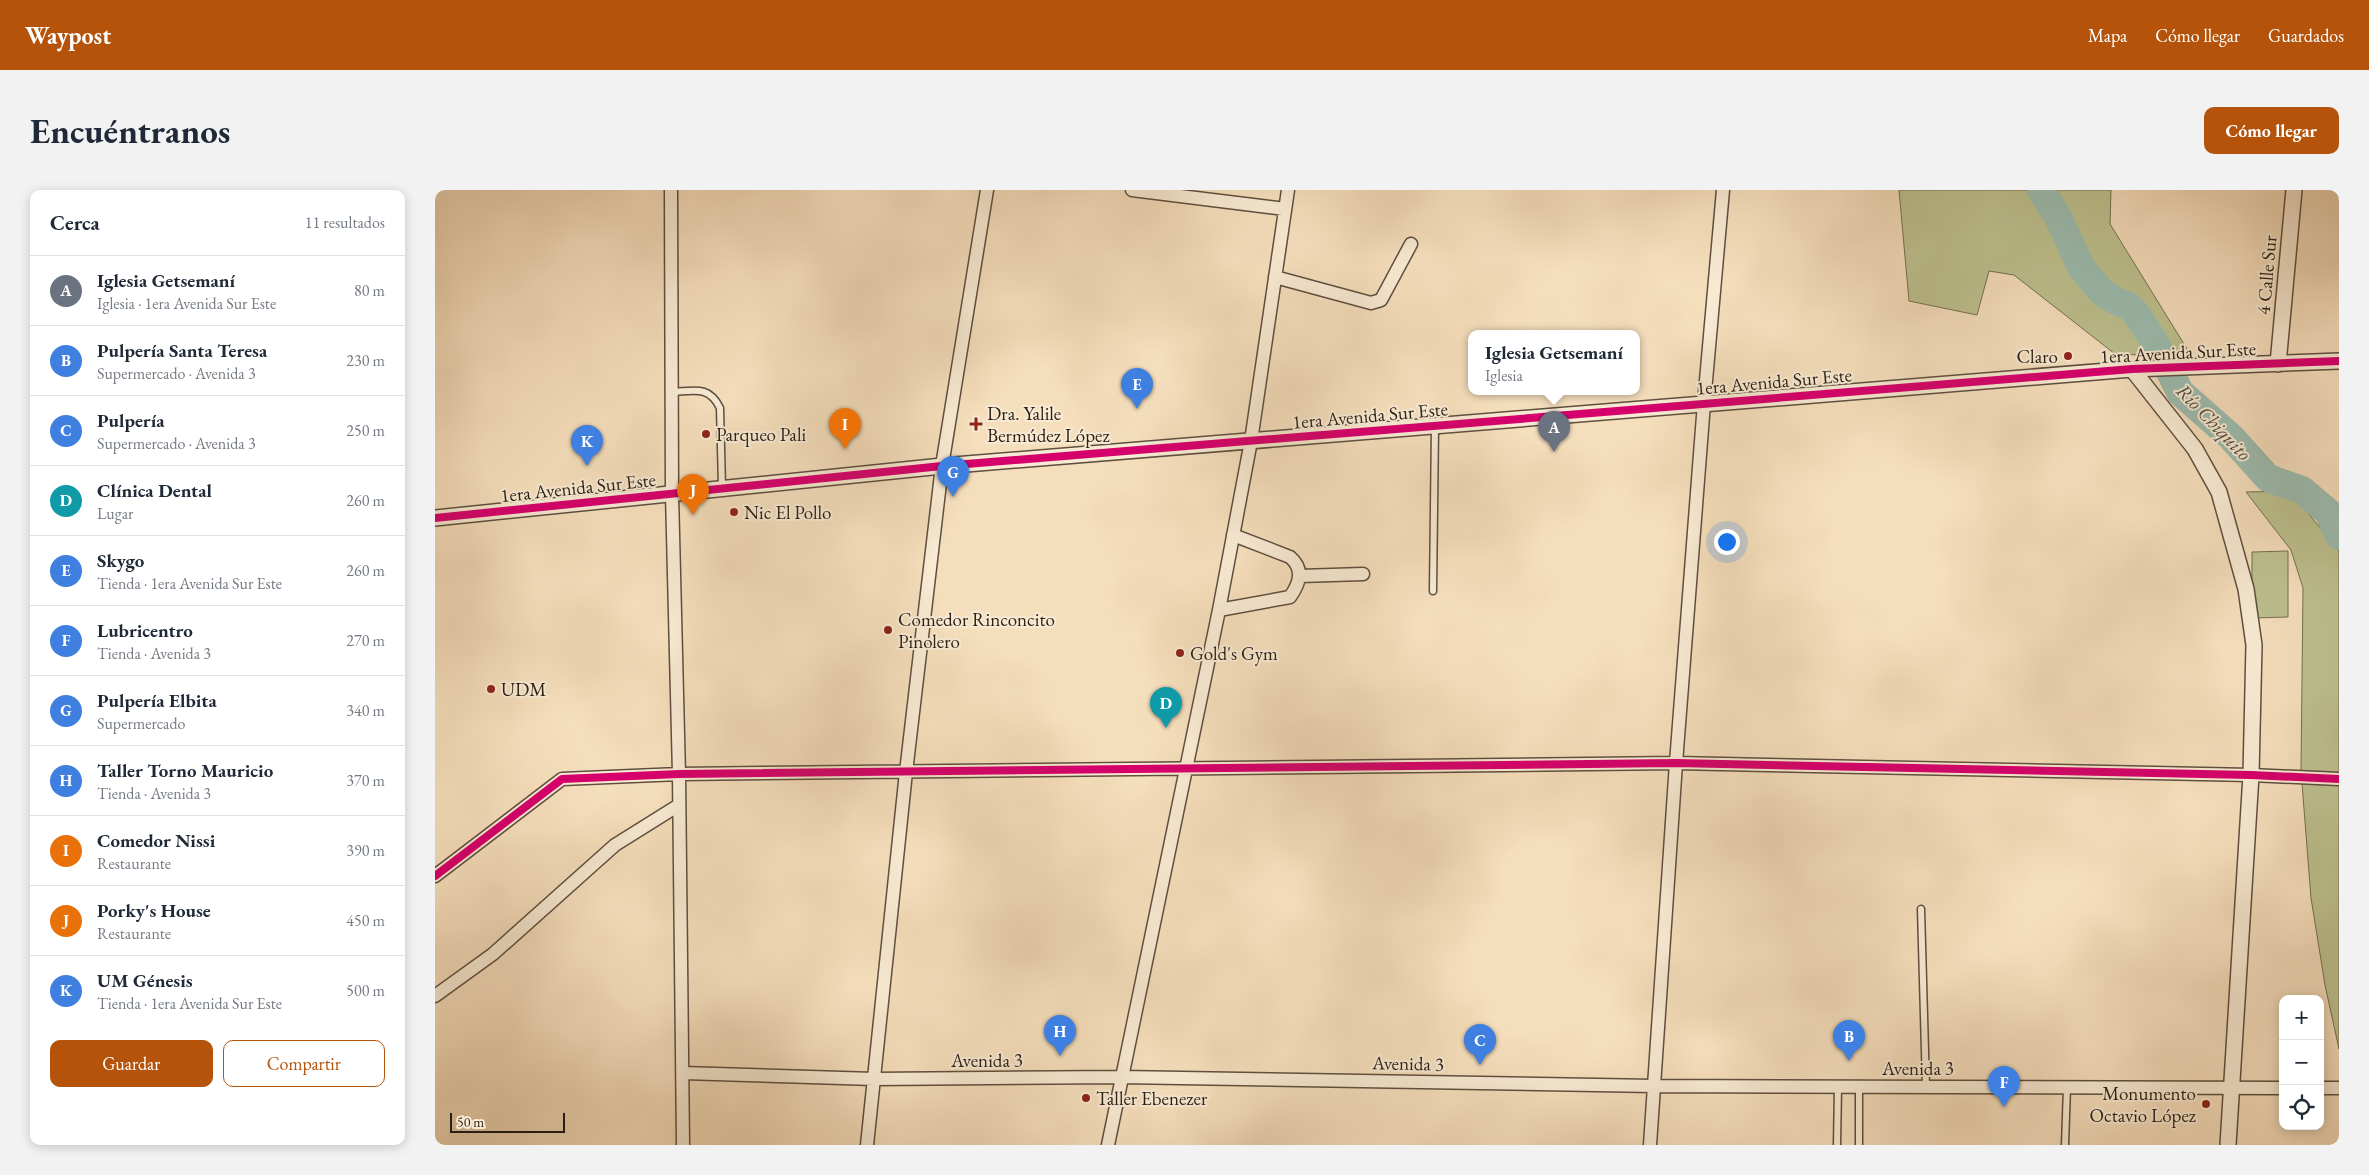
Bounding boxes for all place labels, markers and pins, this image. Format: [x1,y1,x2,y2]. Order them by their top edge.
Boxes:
place label: Claro [2017,344,2058,369]
marker: Claro [2062,350,2074,362]
pin: E [1121,368,1153,409]
place label: Dra. Yalile Bermúdez López [987,401,1110,448]
pin: I [829,408,861,449]
pin: A [1538,411,1570,452]
marker: Dra. Yalile Bermúdez López [969,417,983,431]
place label: Parqueo Pali [716,422,807,447]
pin: K [571,425,603,466]
marker: Parqueo Pali [700,428,712,440]
pin: G [937,456,969,497]
pin: J [677,474,709,515]
place label: Nic El Pollo [744,500,832,525]
marker: Nic El Pollo [728,506,740,518]
place label: Comedor Rinconcito Pinolero [898,607,1055,654]
marker: Comedor Rinconcito Pinolero [882,624,894,636]
place label: Gold's Gym [1190,641,1278,666]
marker: Gold's Gym [1174,647,1186,659]
place label: UDM [501,677,546,702]
marker: UDM [485,683,497,695]
pin: D [1150,687,1182,728]
pin: H [1044,1015,1076,1056]
pin: B [1833,1020,1865,1061]
pin: C [1464,1024,1496,1065]
pin: F [1988,1066,2020,1107]
place label: Monumento Octavio López [2089,1081,2197,1128]
place label: Taller Ebenezer [1096,1086,1208,1111]
marker: Taller Ebenezer [1080,1092,1092,1104]
marker: Monumento Octavio López [2200,1098,2212,1110]

